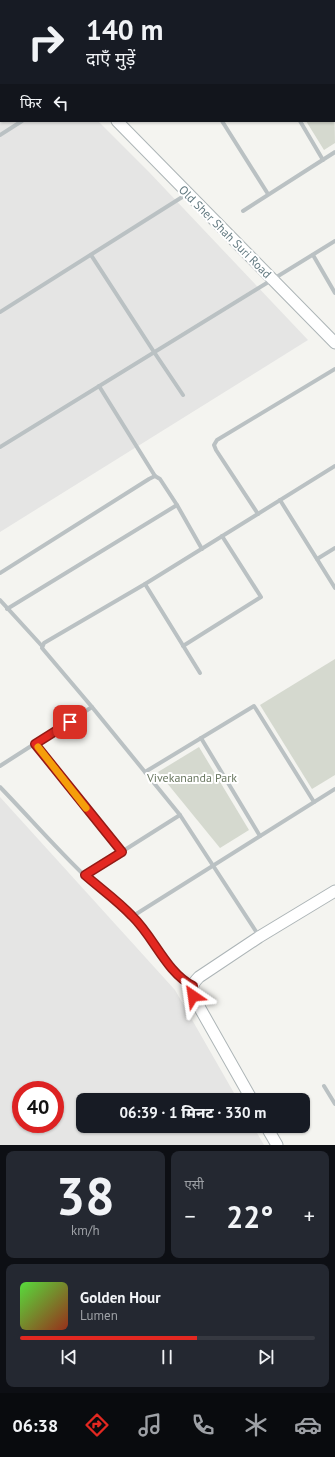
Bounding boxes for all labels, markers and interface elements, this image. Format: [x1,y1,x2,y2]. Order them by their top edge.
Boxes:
text: 140 m [86,11,163,48]
icon: right [20,16,72,68]
text: दाएँ मुड़ें [86,47,135,70]
icon: left [50,92,72,114]
text: फिर [20,93,42,112]
street label: Old Sher Shah Suri Road [176,182,275,281]
pin [53,705,87,739]
icon: arrive [59,711,81,733]
park label: Vivekananda Park [146,770,237,785]
position arrow [172,975,214,1017]
speed limit sign: 40 [12,1081,64,1133]
text: 06:39 · 1 मिनट · 330 m [120,1103,266,1122]
text: 38 [56,1162,115,1229]
text: एसी [185,1176,204,1193]
text: 22° [226,1197,273,1236]
text: − [185,1202,196,1230]
text: + [304,1202,315,1230]
text: km/h [71,1222,100,1239]
text: Golden Hour [80,1288,160,1307]
text: Lumen [80,1307,118,1324]
icon: previous [58,1346,80,1368]
icon: pause [156,1346,178,1368]
icon: next [255,1346,277,1368]
icon: directions [83,1411,111,1439]
icon: music [136,1411,164,1439]
icon: phone [189,1411,217,1439]
icon: climate [242,1411,270,1439]
icon: car [294,1411,322,1439]
text: 06:38 [12,1414,58,1437]

